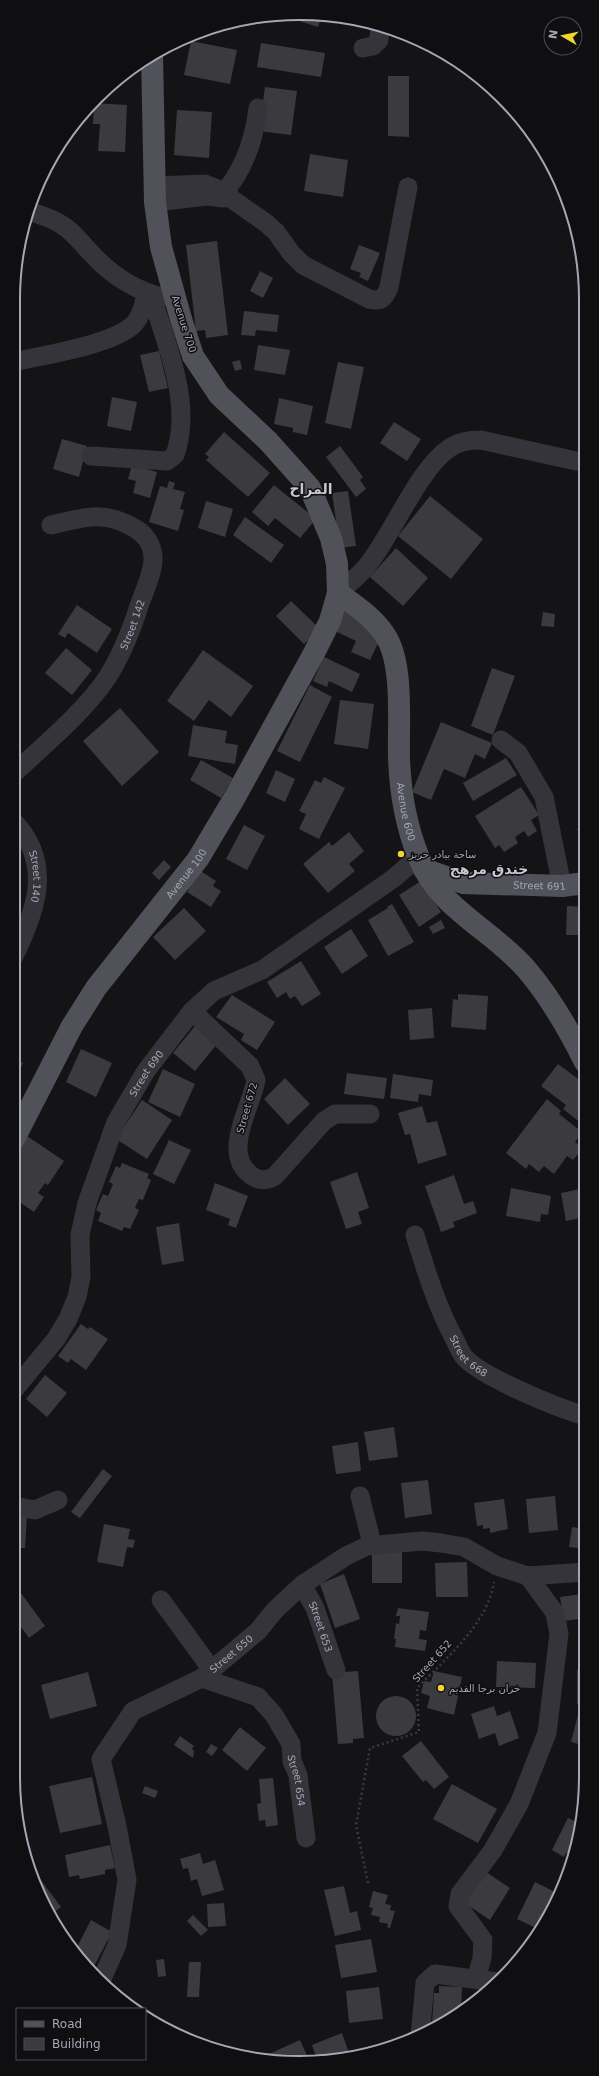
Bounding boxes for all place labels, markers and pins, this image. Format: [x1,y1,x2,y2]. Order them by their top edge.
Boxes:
marker: ساحة بيادر حريز [396,849,406,859]
place label: ساحة بيادر حريز [408,849,476,860]
marker: خزان برجا القديم [436,1683,446,1693]
place label: خزان برجا القديم [449,1683,520,1695]

